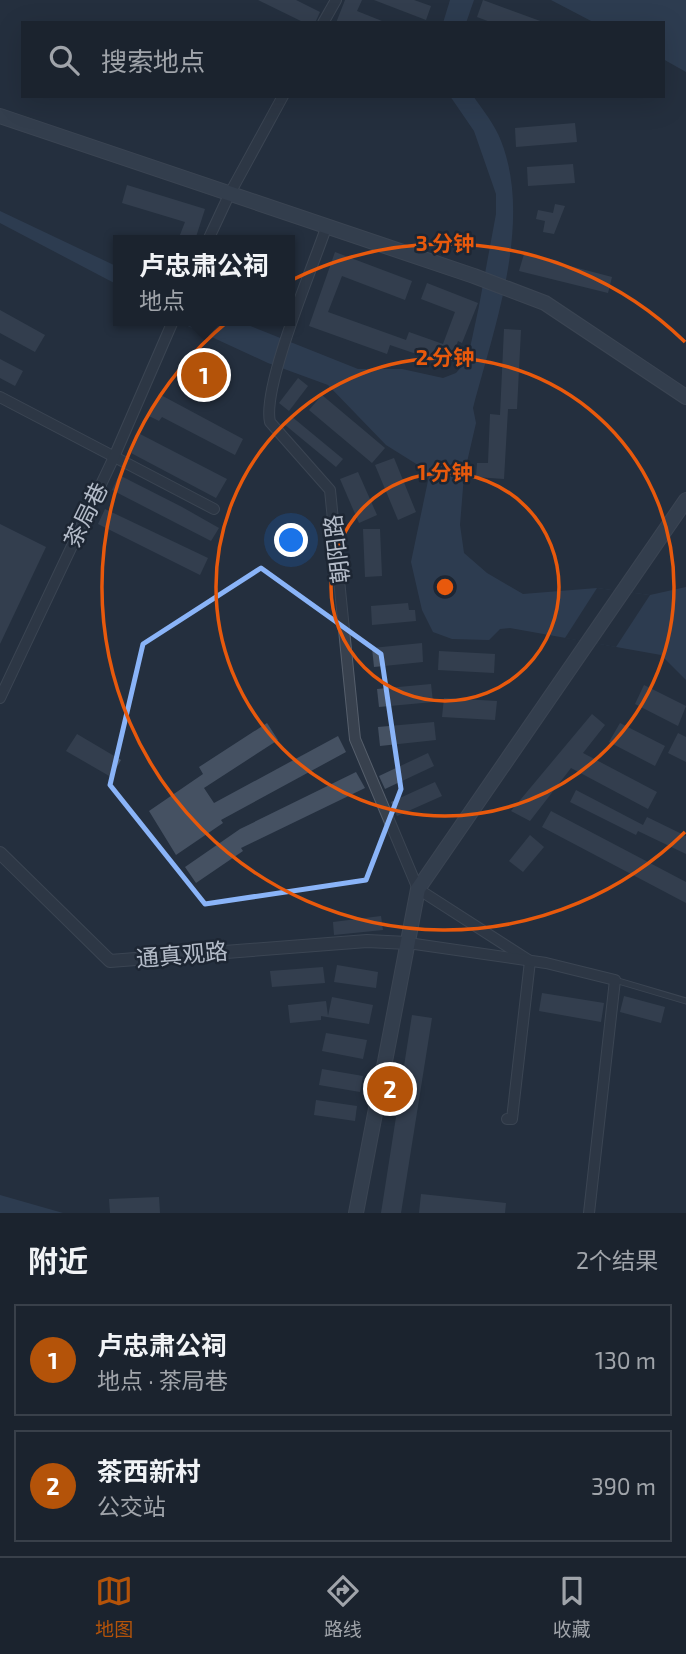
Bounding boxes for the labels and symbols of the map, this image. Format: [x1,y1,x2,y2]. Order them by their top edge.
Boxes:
text: 3 分钟 [416,230,474,255]
text: 2 分钟 [416,344,474,369]
pin: 1 [181,349,227,401]
text: 1 分钟 [417,459,473,484]
street label: 茶局巷 [57,477,113,552]
street label: 朝阳路 [318,513,354,585]
your location [274,523,308,557]
centre of rings [433,575,457,599]
street label: 通真观路 [135,936,229,972]
pin: 2 [367,1063,413,1115]

